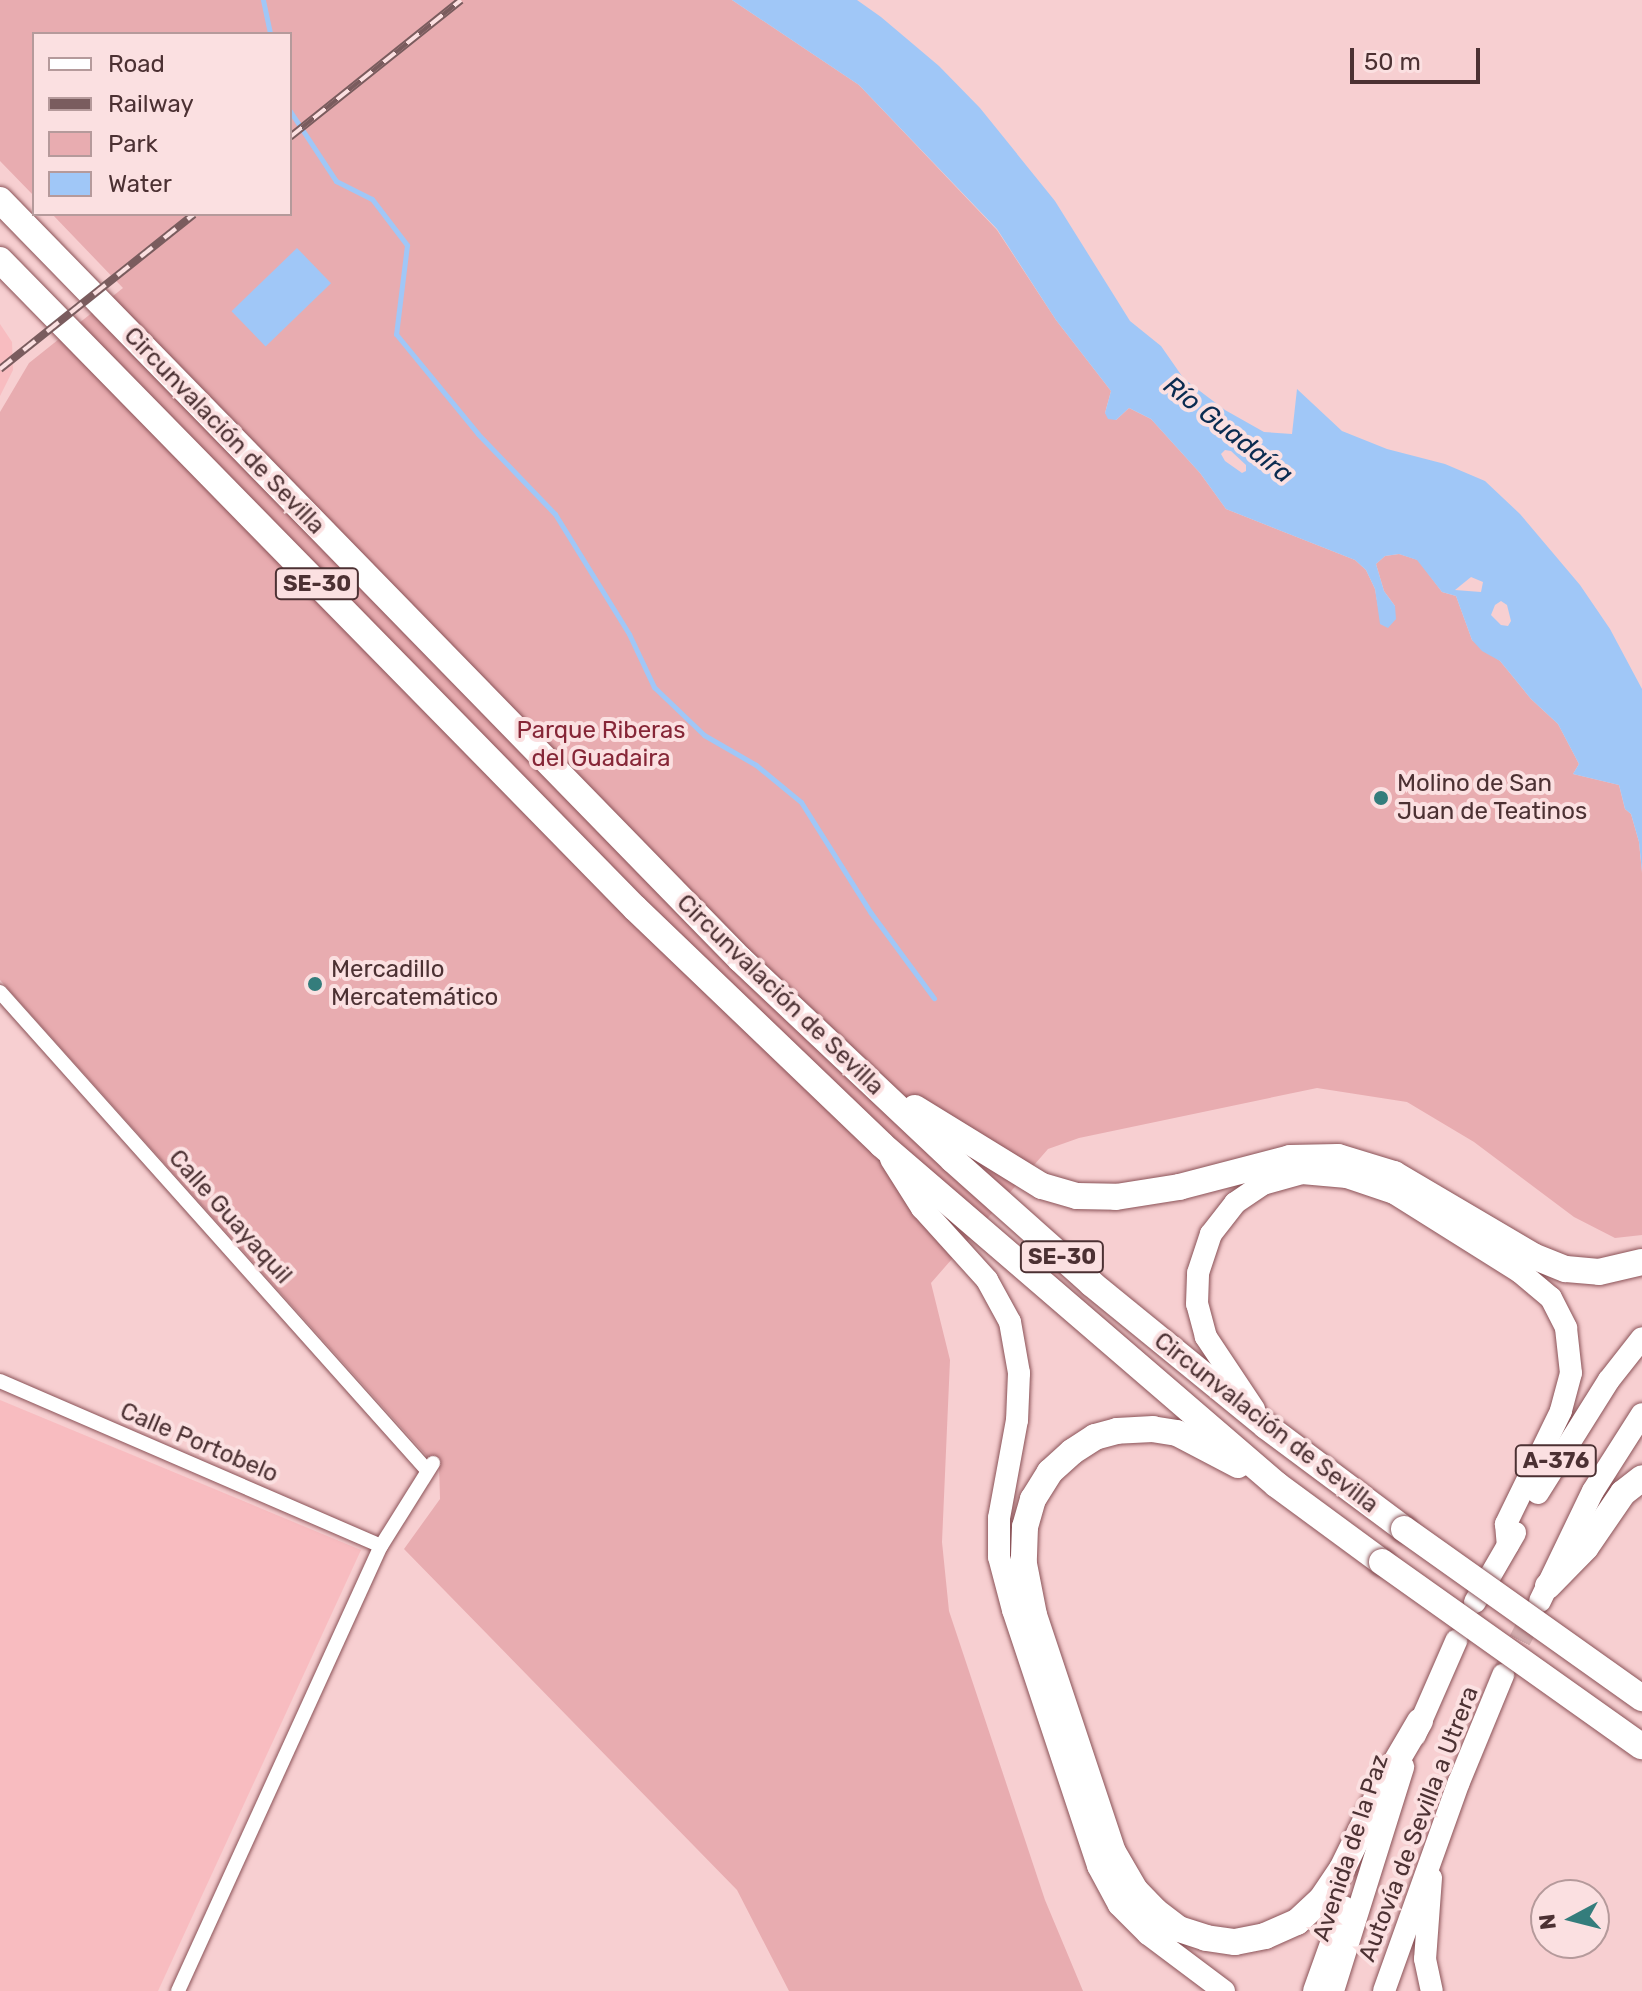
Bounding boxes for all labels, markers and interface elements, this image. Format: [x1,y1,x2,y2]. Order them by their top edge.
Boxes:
legend [32,32,292,216]
scale bar [1354,32,1484,82]
text: 50 m [1364,48,1421,76]
text: Road [108,50,165,78]
text: Railway [108,90,194,118]
text: Park [108,130,158,158]
text: Water [108,170,172,198]
street label: Circunvalación de Sevilla [118,322,330,540]
water label: Río Guadaíra [1157,370,1299,490]
road number: SE-30 [273,566,361,602]
park label: Parque Riberas del Guadaira [516,717,686,773]
place label: Molino de San Juan de Teatinos [1397,770,1588,826]
marker: Molino de San Juan de Teatinos [1372,789,1390,807]
street label: Circunvalación de Sevilla [671,889,889,1101]
place label: Mercadillo Mercatemático [331,956,498,1012]
marker: Mercadillo Mercatemático [306,975,324,993]
street label: Calle Guayaquil [162,1144,298,1290]
road number: SE-30 [1018,1239,1106,1275]
street label: Circunvalación de Sevilla [1148,1327,1384,1519]
street label: Calle Portobelo [116,1397,282,1489]
road number: A-376 [1514,1443,1598,1479]
street label: Autovía de Sevilla a Utrera [1353,1682,1485,1966]
street label: Avenida de la Paz [1307,1751,1395,1945]
north arrow [1530,1879,1610,1959]
text: N [1533,1912,1562,1931]

